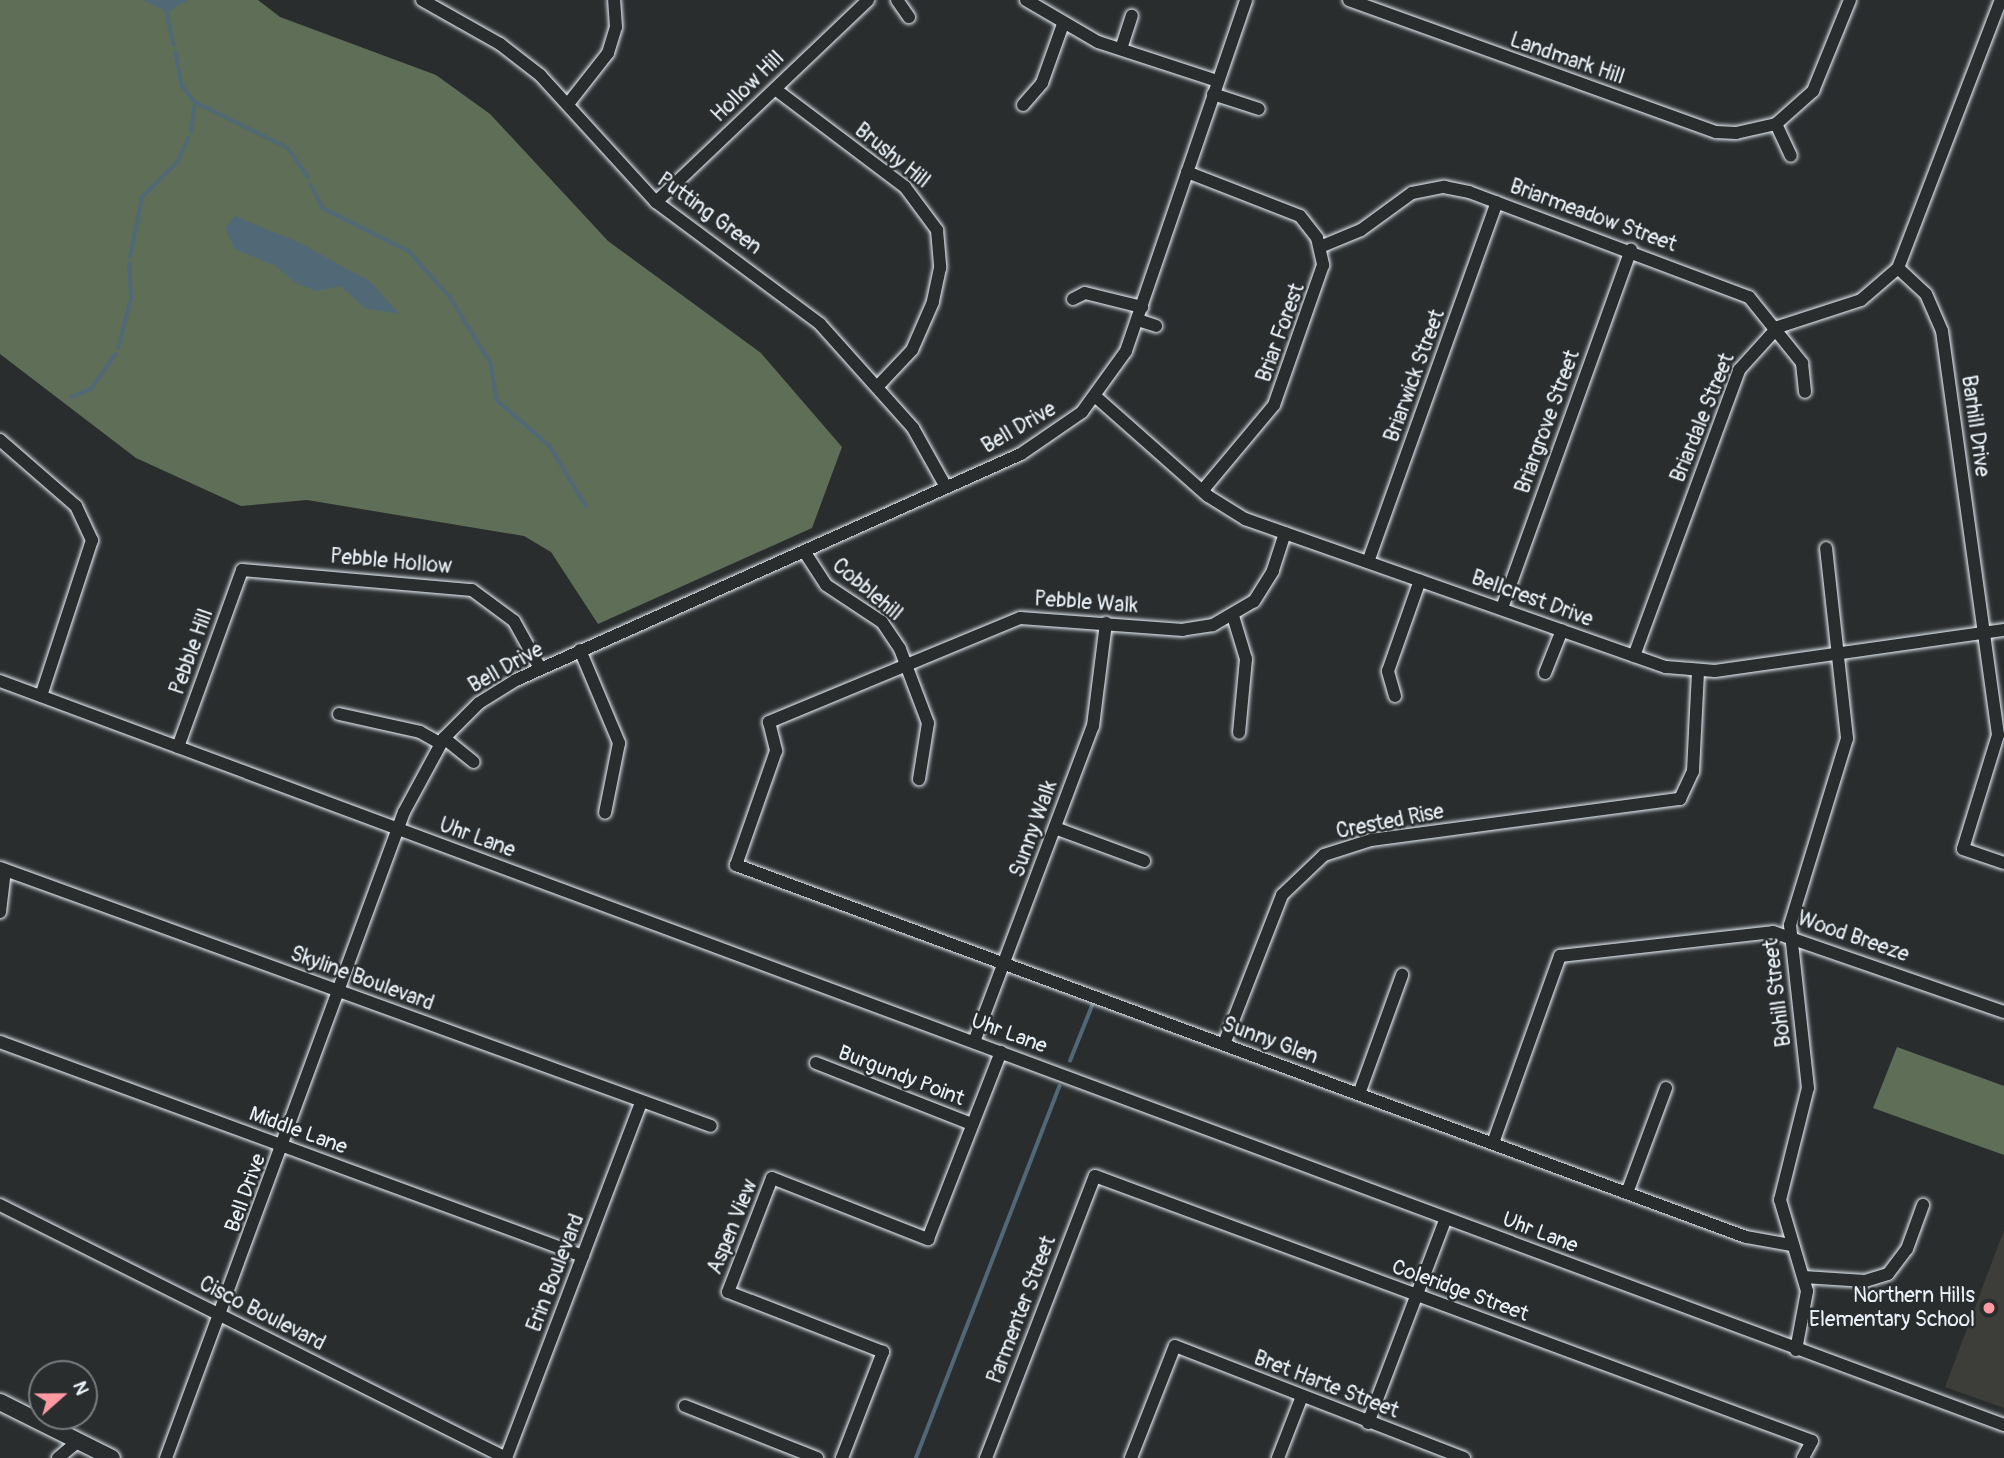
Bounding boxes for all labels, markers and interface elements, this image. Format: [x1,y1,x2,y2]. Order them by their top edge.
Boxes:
street label: Landmark Hill [1506,28,1628,90]
street label: Hollow Hill [706,46,790,128]
street label: Brushy Hill [849,118,935,194]
street label: Putting Green [652,168,766,260]
street label: Briarmeadow Street [1506,174,1680,258]
street label: Briar Forest [1252,280,1310,386]
street label: Briarwick Street [1379,306,1451,446]
street label: Briargrove Street [1510,347,1586,497]
street label: Briardale Street [1666,350,1740,486]
street label: Barhill Drive [1955,374,1995,478]
street label: Bell Drive [977,397,1061,459]
street label: Pebble Hollow [329,544,453,580]
street label: Cobblehill [827,553,907,627]
street label: Bellcrest Drive [1468,565,1596,633]
street label: Pebble Walk [1033,587,1139,619]
street label: Pebble Hill [165,606,219,698]
street label: Bell Drive [464,637,548,699]
street label: Sunny Walk [1005,777,1063,881]
street label: Crested Rise [1334,799,1446,845]
street label: Uhr Lane [436,813,518,863]
street label: Wood Breeze [1794,906,1912,968]
street label: Bohill Street [1759,938,1797,1048]
street label: Skyline Boulevard [287,941,437,1017]
street label: Uhr Lane [968,1009,1050,1059]
street label: Sunny Glen [1219,1012,1321,1070]
street label: Burgundy Point [834,1040,968,1112]
street label: Middle Lane [246,1102,350,1160]
street label: Bell Drive [220,1150,272,1236]
street label: Aspen View [703,1176,763,1278]
street label: Uhr Lane [1499,1207,1581,1259]
street label: Erin Boulevard [522,1211,590,1335]
street label: Parmenter Street [982,1233,1062,1387]
street label: Coleridge Street [1388,1255,1532,1327]
street label: Cisco Boulevard [195,1271,329,1357]
place label: Northern Hills Elementary School [1809,1283,1975,1333]
marker: Northern Hills Elementary School [1981,1300,1997,1316]
street label: Bret Harte Street [1250,1346,1402,1424]
north arrow [28,1360,98,1430]
text: N [67,1378,94,1398]

